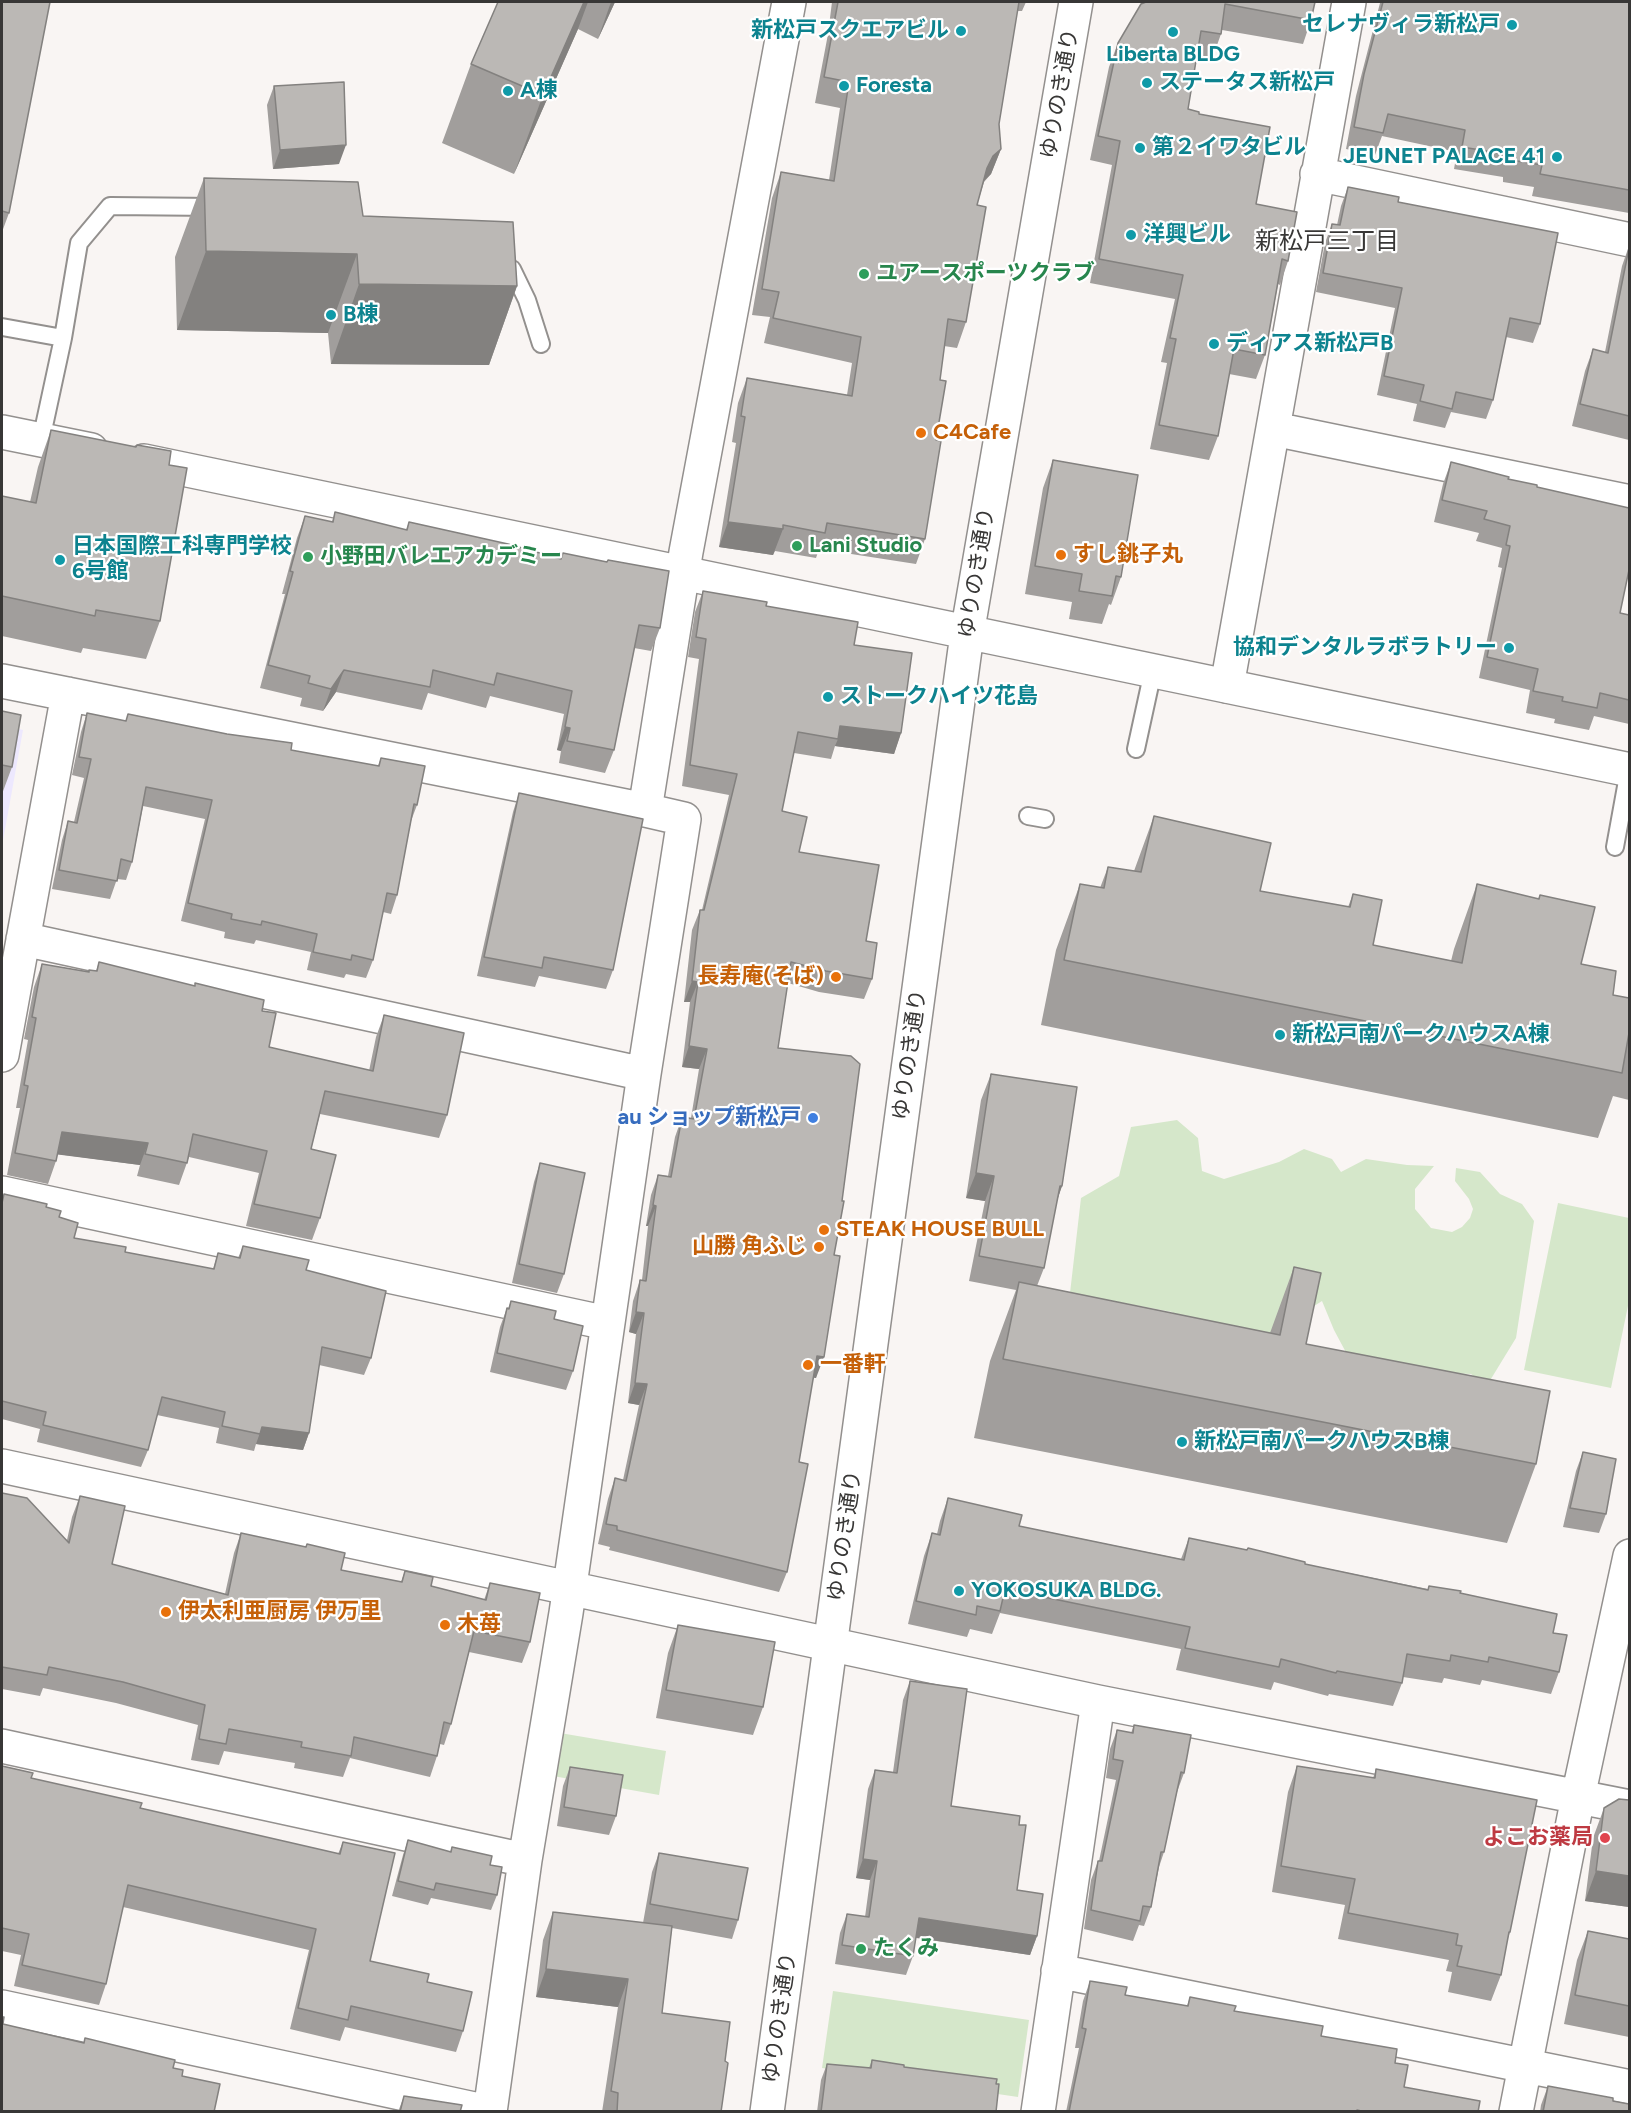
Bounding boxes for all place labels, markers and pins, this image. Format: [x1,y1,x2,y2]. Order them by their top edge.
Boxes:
place label: セレナヴィラ新松戸 [1302,12,1500,38]
place label: 新松戸スクエアビル [751,18,949,44]
marker: セレナヴィラ新松戸 [1505,18,1519,32]
marker: 新松戸スクエアビル [954,24,968,38]
marker: Liberta BLDG [1166,25,1180,39]
place label: Liberta BLDG [1106,42,1240,68]
place label: ステータス新松戸 [1159,70,1335,96]
place label: Foresta [856,73,932,99]
marker: ステータス新松戸 [1140,76,1154,90]
place label: A棟 [520,78,558,104]
marker: Foresta [837,79,851,93]
marker: A棟 [501,84,515,98]
place label: 第２イワタビル [1152,135,1306,161]
marker: 第２イワタビル [1133,141,1147,155]
place label: JEUNET PALACE 41 [1343,144,1545,170]
marker: JEUNET PALACE 41 [1550,150,1564,164]
place label: 洋興ビル [1143,222,1231,248]
marker: 洋興ビル [1124,228,1138,242]
place label: ユアースポーツクラブ [876,261,1095,287]
marker: ユアースポーツクラブ [857,267,871,281]
place label: B棟 [343,302,378,328]
marker: B棟 [324,308,338,322]
place label: ディアス新松戸B [1226,331,1393,357]
marker: ディアス新松戸B [1207,337,1221,351]
place label: C4Cafe [933,420,1011,446]
marker: C4Cafe [914,426,928,440]
place label: Lani Studio [809,533,922,559]
place label: 日本国際工科専門学校 6号館 [72,534,292,586]
marker: Lani Studio [790,539,804,553]
place label: すし銚子丸 [1073,542,1183,568]
place label: 小野田バレエアカデミー [320,544,562,570]
marker: すし銚子丸 [1054,548,1068,562]
marker: 小野田バレエアカデミー [301,550,315,564]
marker: 日本国際工科専門学校 6号館 [53,553,67,567]
place label: 協和デンタルラボラトリー [1233,635,1497,661]
marker: 協和デンタルラボラトリー [1502,641,1516,655]
place label: ストークハイツ花島 [840,684,1038,710]
marker: ストークハイツ花島 [821,690,835,704]
place label: 長寿庵(そば) [697,964,824,990]
marker: 長寿庵(そば) [829,970,843,984]
place label: 新松戸南パークハウスA棟 [1292,1022,1550,1048]
marker: 新松戸南パークハウスA棟 [1273,1028,1287,1042]
place label: au ショップ新松戸 [618,1105,801,1131]
marker: au ショップ新松戸 [806,1111,820,1125]
place label: STEAK HOUSE BULL [836,1217,1044,1243]
marker: STEAK HOUSE BULL [817,1223,831,1237]
place label: 山勝 角ふじ [692,1234,807,1260]
marker: 山勝 角ふじ [812,1240,826,1254]
place label: 一番軒 [820,1352,886,1378]
marker: 一番軒 [801,1358,815,1372]
place label: 新松戸南パークハウスB棟 [1194,1429,1449,1455]
marker: 新松戸南パークハウスB棟 [1175,1435,1189,1449]
place label: YOKOSUKA BLDG. [971,1578,1161,1604]
marker: YOKOSUKA BLDG. [952,1584,966,1598]
place label: 伊太利亜厨房 伊万里 [178,1599,381,1625]
marker: 伊太利亜厨房 伊万里 [159,1605,173,1619]
place label: 木苺 [457,1612,501,1638]
marker: 木苺 [438,1618,452,1632]
place label: よこお薬局 [1483,1825,1593,1851]
marker: よこお薬局 [1598,1831,1612,1845]
place label: たくみ [873,1936,939,1962]
marker: たくみ [854,1942,868,1956]

